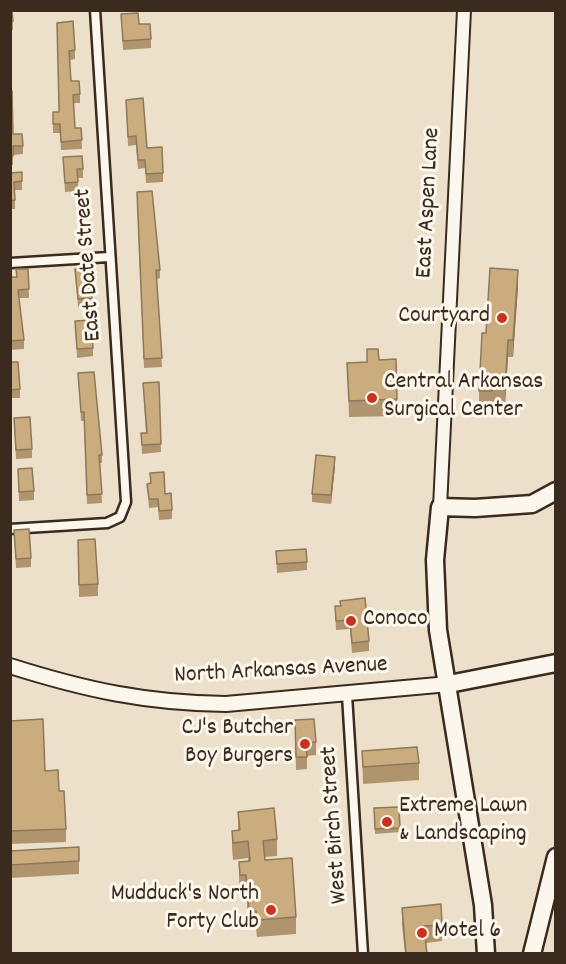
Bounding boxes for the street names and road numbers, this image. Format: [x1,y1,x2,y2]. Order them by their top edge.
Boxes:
street label: East Aspen Lane [412,127,448,279]
street label: East Date Street [70,187,110,343]
street label: North Arkansas Avenue [174,652,388,692]
street label: West Birch Street [316,745,356,905]

